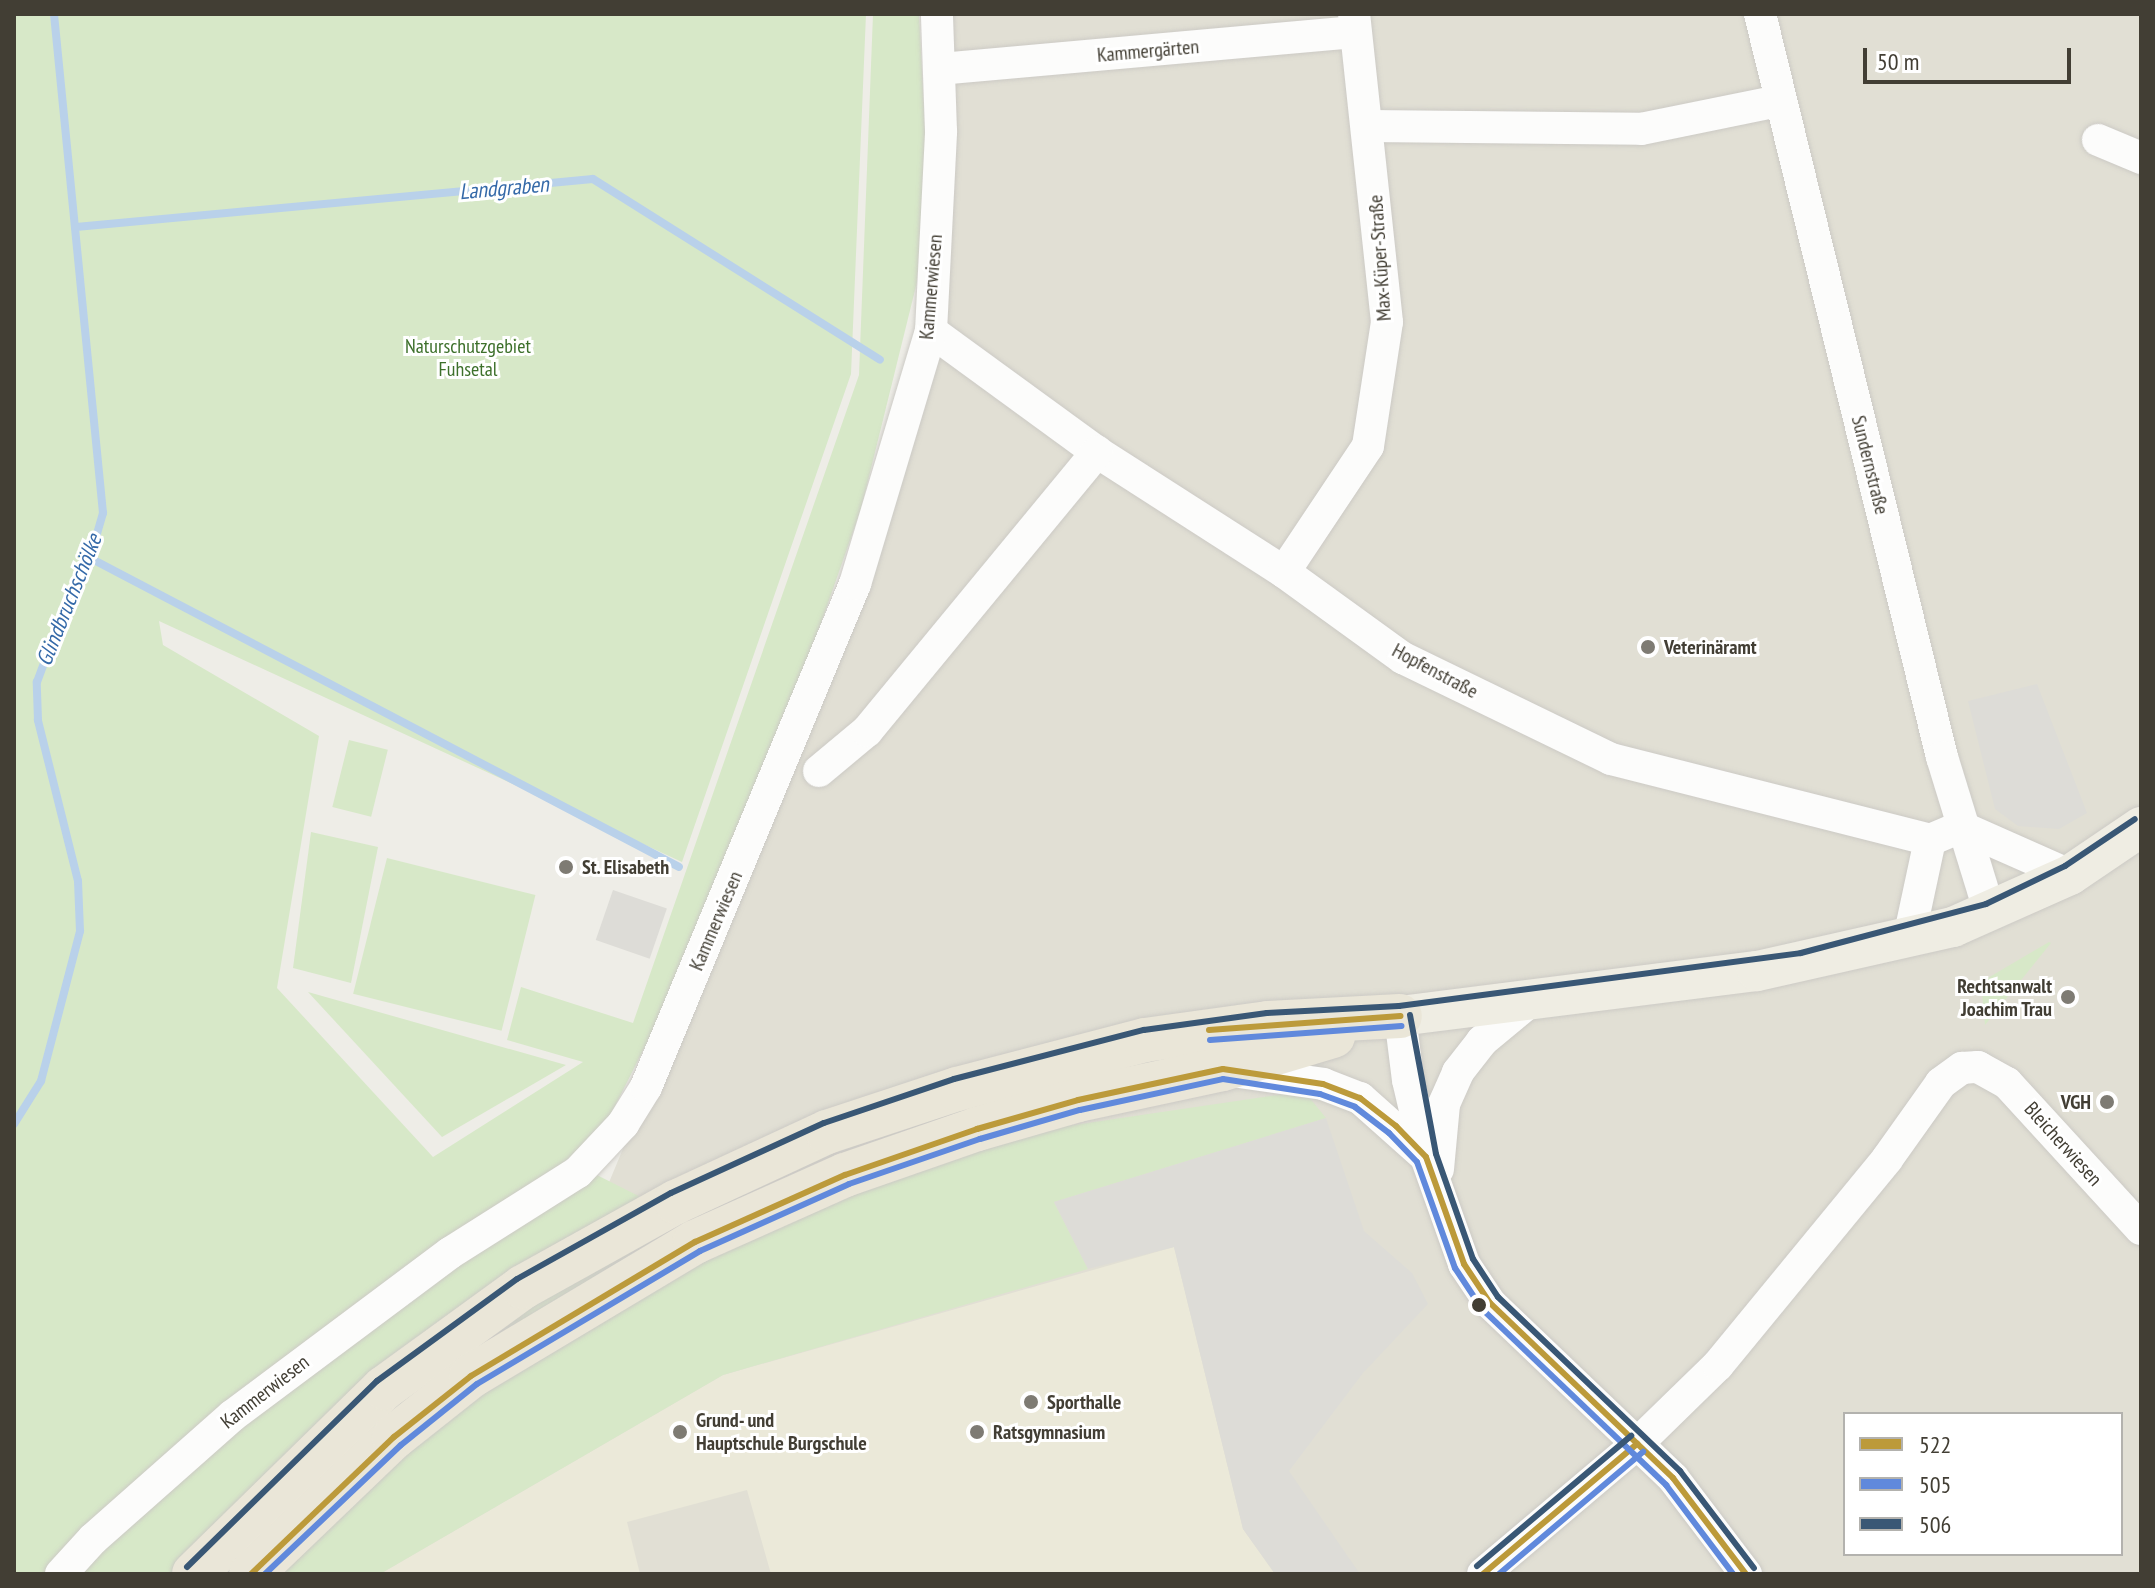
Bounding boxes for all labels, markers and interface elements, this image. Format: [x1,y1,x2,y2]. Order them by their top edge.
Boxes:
scale bar [1867,32,2075,82]
street label: Kammergärten [1096,35,1200,67]
text: 50 m [1877,46,1919,77]
water label: Landgraben [458,171,550,205]
street label: Max-Küper-Straße [1364,194,1396,322]
street label: Kammerwiesen [914,233,948,341]
park label: Naturschutzgebiet Fuhsetal [405,335,531,382]
street label: Sundernstraße [1846,413,1894,517]
water label: Glindbruchschölke [31,530,107,670]
place label: Veterinäramt [1664,635,1757,659]
street label: Hopfenstraße [1388,638,1482,704]
marker: Veterinäramt [1639,638,1657,656]
place label: St. Elisabeth [582,855,670,879]
marker: St. Elisabeth [557,858,575,876]
street label: Kammerwiesen [684,868,748,974]
place label: Rechtsanwalt Joachim Trau [1957,974,2052,1021]
marker: Rechtsanwalt Joachim Trau [2059,988,2077,1006]
place label: VGH [2061,1090,2091,1114]
marker: VGH [2098,1093,2116,1111]
street label: Bleicherwiesen [2019,1097,2107,1191]
unlabelled marker [1471,1297,1487,1313]
street label: Kammerwiesen [216,1350,314,1434]
place label: Sporthalle [1047,1390,1121,1414]
marker: Sporthalle [1022,1393,1040,1411]
place label: Grund- und Hauptschule Burgschule [696,1408,867,1455]
legend [1843,1412,2123,1556]
place label: Ratsgymnasium [993,1420,1105,1444]
marker: Grund- und Hauptschule Burgschule [671,1423,689,1441]
marker: Ratsgymnasium [968,1423,986,1441]
text: 522 [1919,1429,1951,1460]
text: 505 [1919,1469,1951,1500]
text: 506 [1919,1509,1951,1540]

